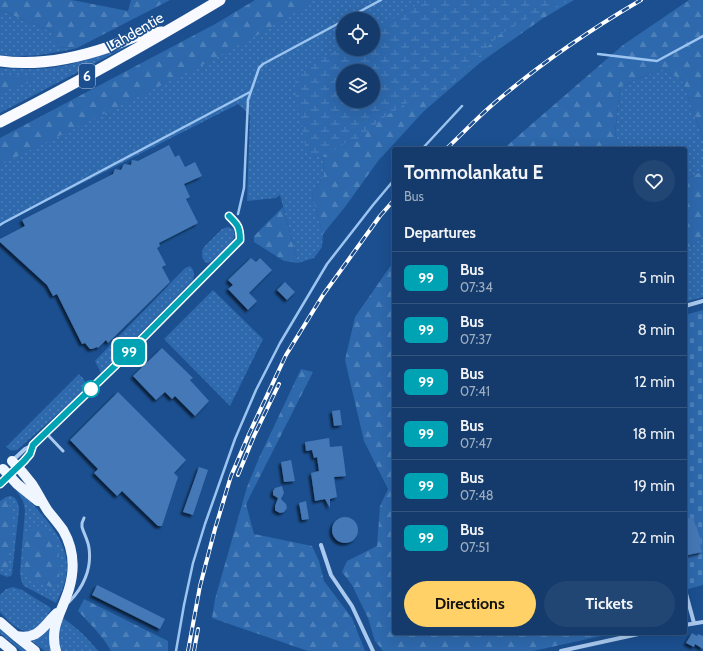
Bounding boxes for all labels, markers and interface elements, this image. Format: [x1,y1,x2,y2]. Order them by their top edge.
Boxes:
street label: Lahdentie [103,8,167,56]
map controls [336,12,380,108]
button: locate [336,12,380,56]
road number: 6 [79,64,95,88]
button: layers [336,64,380,108]
button: heart [633,160,675,202]
text: Tommolankatu E [404,161,543,184]
text: Bus [404,188,424,204]
text: Departures [404,224,476,242]
text: Bus [460,261,484,279]
text: 99 [418,269,434,287]
text: 5 min [639,269,675,287]
text: 07:34 [460,279,493,295]
text: Bus [460,313,484,331]
text: 99 [418,321,434,339]
text: 8 min [638,321,675,339]
text: 07:37 [460,331,492,347]
line badge: 99 [111,339,147,365]
text: 99 [121,343,137,361]
text: Bus [460,365,484,383]
text: 99 [418,373,434,391]
text: 12 min [634,373,675,391]
unlabelled marker [82,380,100,398]
text: 07:41 [460,383,490,399]
text: Bus [460,417,484,435]
text: 99 [418,425,434,443]
text: 18 min [633,425,675,443]
text: 07:47 [460,435,492,451]
text: Bus [460,469,484,487]
text: 99 [418,477,434,495]
text: 19 min [633,477,675,495]
text: 07:48 [460,487,494,503]
text: Bus [460,521,484,539]
text: 99 [418,529,434,547]
text: 22 min [631,529,675,547]
text: 07:51 [460,539,489,555]
button: Directions [404,581,536,627]
button: Tickets [544,581,675,627]

